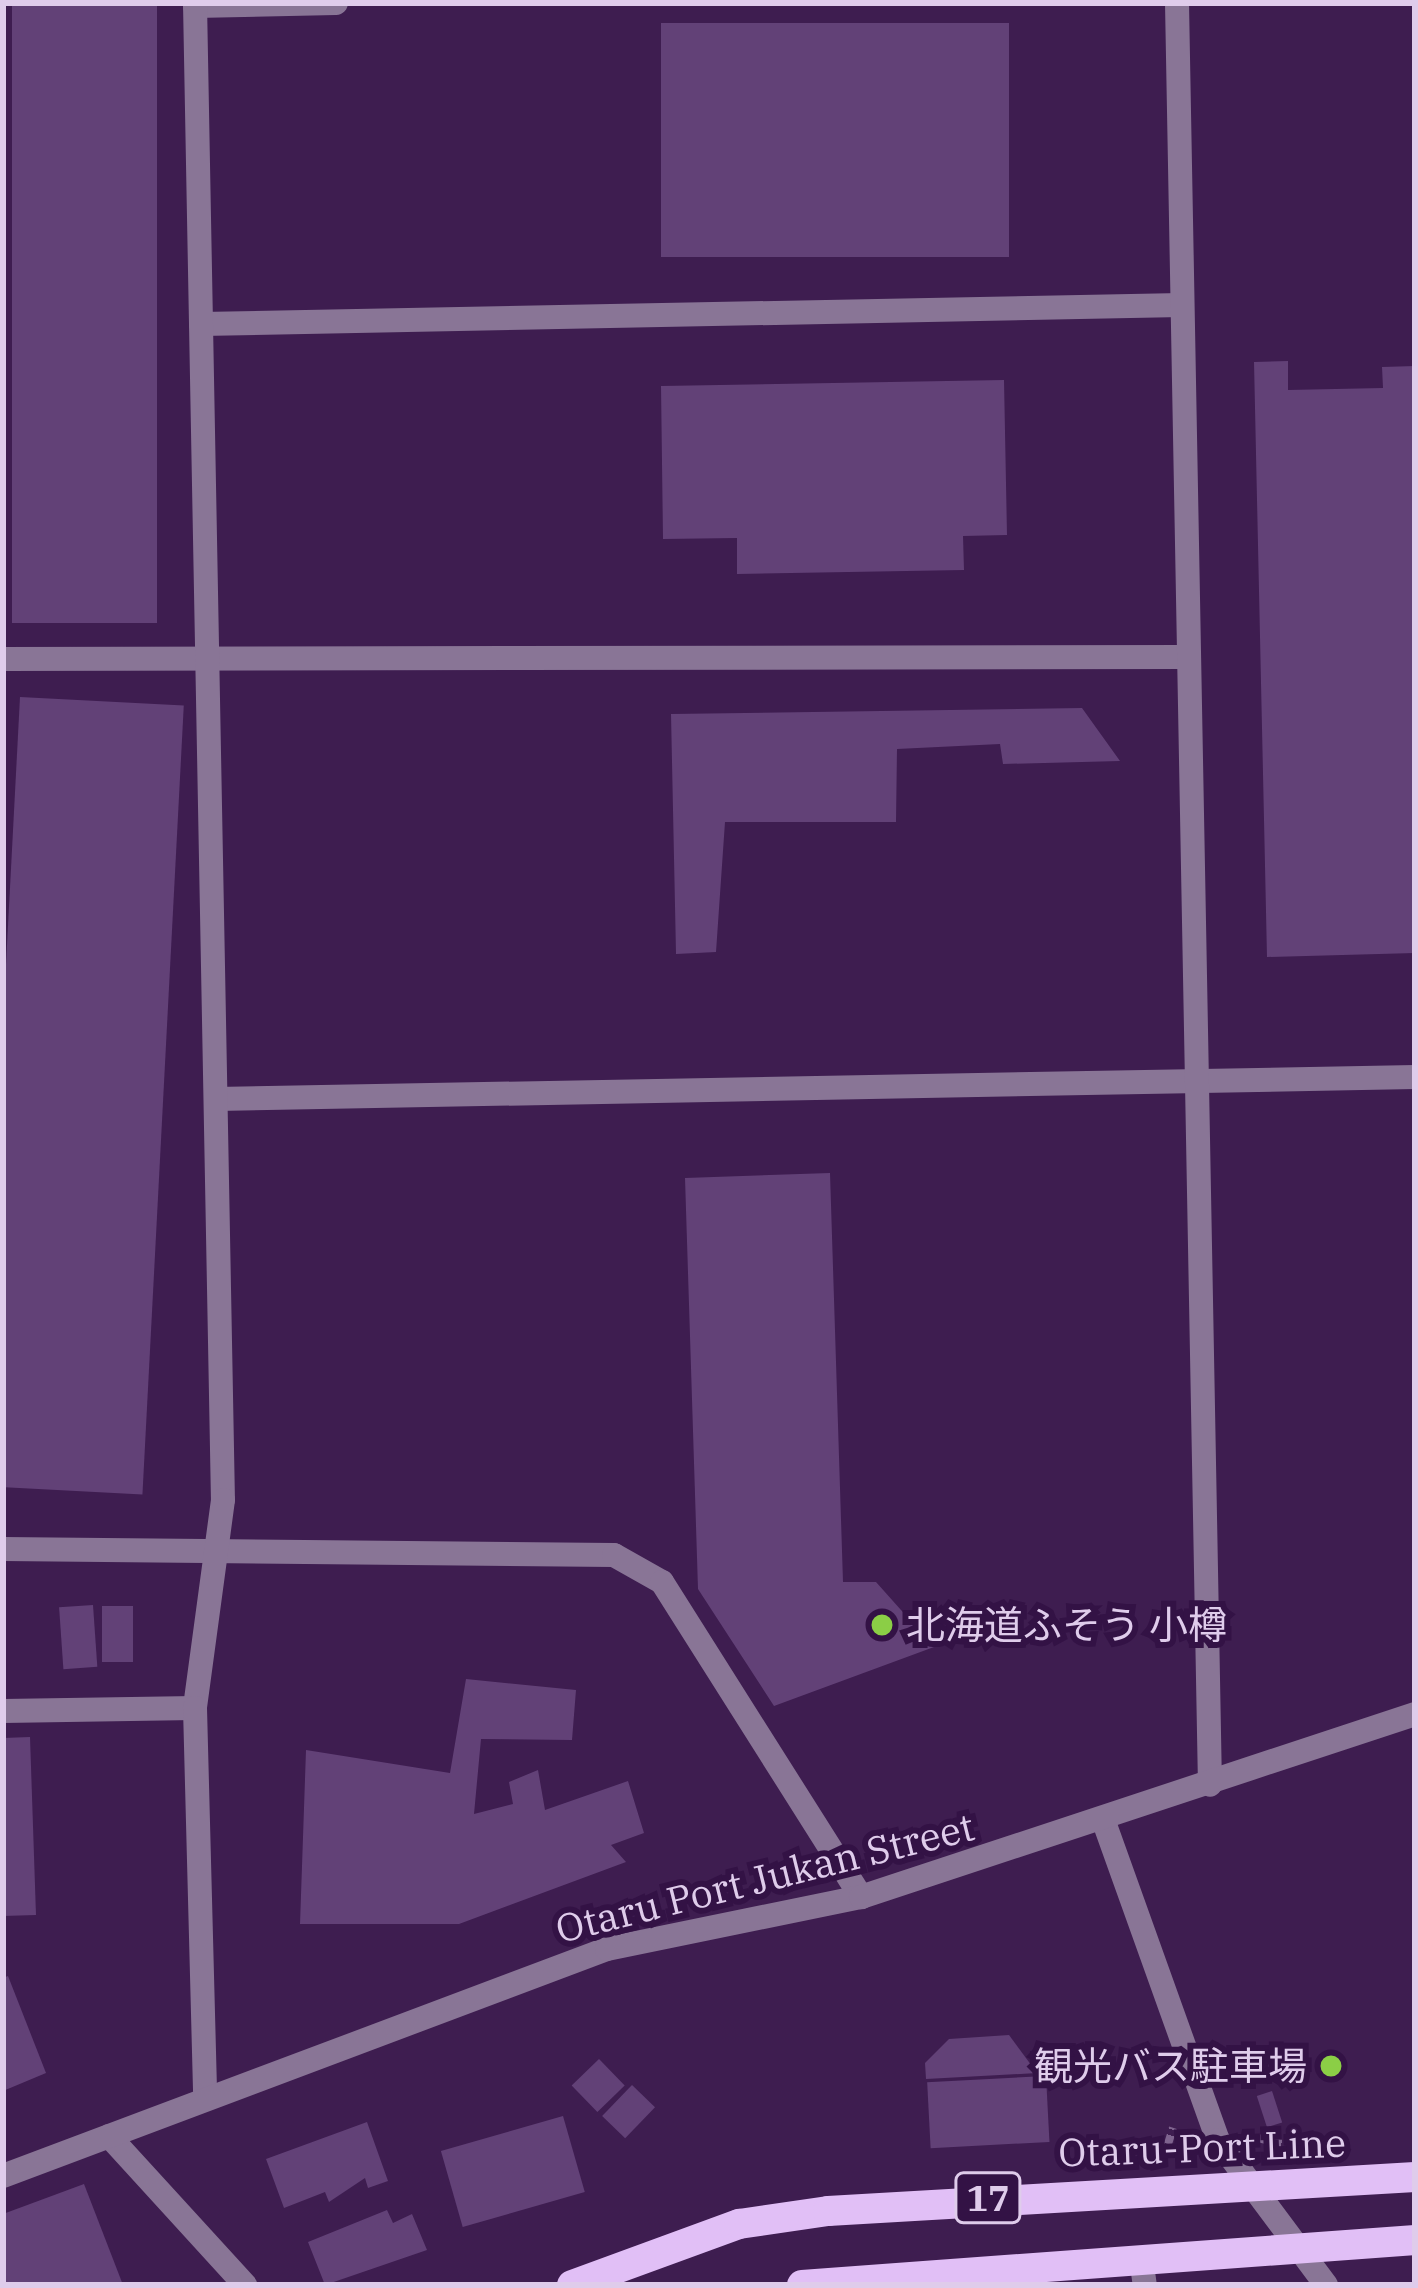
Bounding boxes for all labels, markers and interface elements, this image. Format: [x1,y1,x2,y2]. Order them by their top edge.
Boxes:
place label: 北海道ふそう 小樽 [906,1602,1227,1648]
marker: 北海道ふそう 小樽 [869,1612,895,1638]
street label: Otaru Port Jukan Street [551,1803,979,1953]
place label: 観光バス駐車場 [1034,2043,1307,2089]
marker: 観光バス駐車場 [1318,2053,1344,2079]
street label: Otaru-Port Line [1057,2120,1347,2176]
road number: 17 [952,2168,1024,2228]

